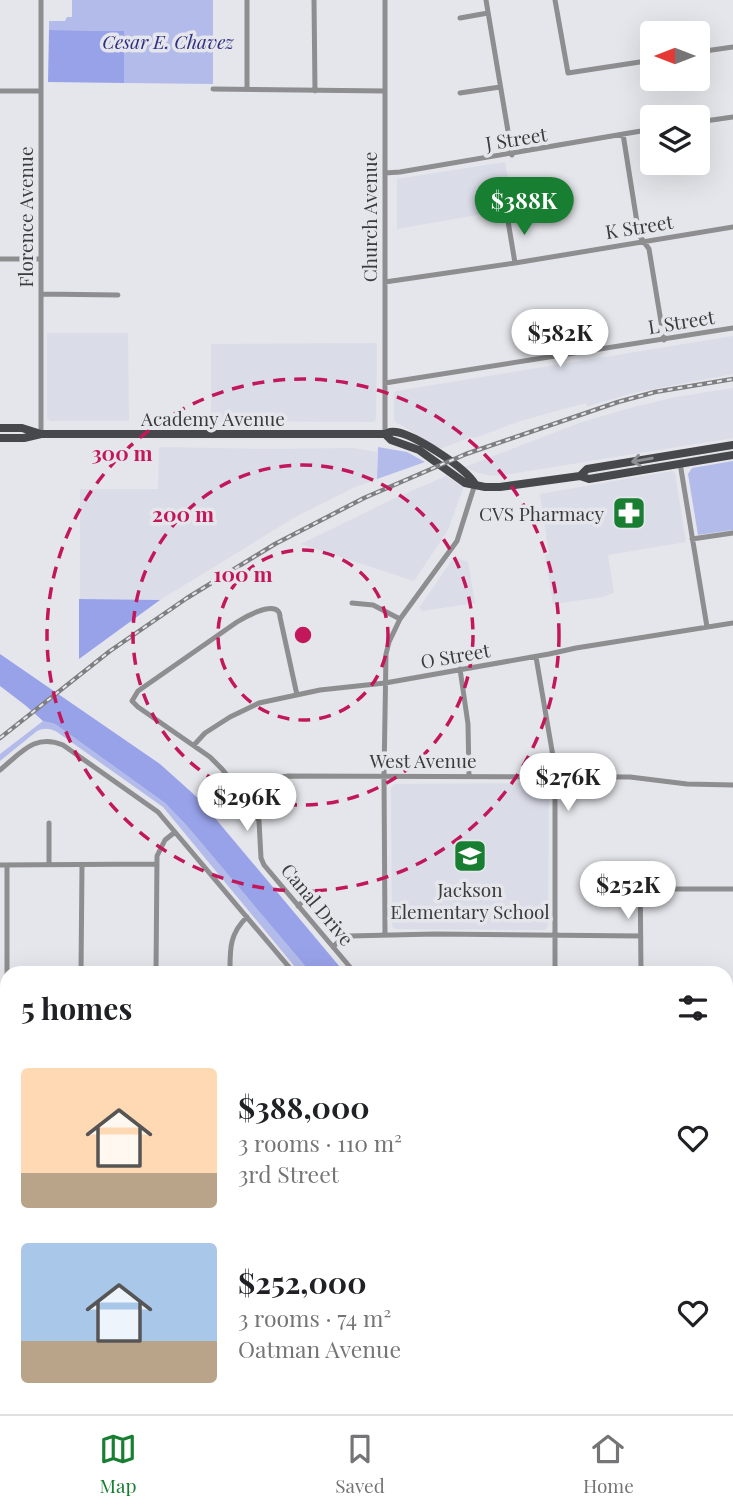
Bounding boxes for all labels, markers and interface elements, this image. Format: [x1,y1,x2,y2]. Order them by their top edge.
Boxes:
north arrow [640,21,710,91]
map controls [640,21,710,175]
park label: Cesar E. Chavez [102,28,235,54]
button: layers [640,105,710,175]
street label: J Street [482,120,549,156]
street label: Florence Avenue [12,147,38,288]
street label: Church Avenue [356,152,382,282]
pin: $388K [475,177,573,237]
text: $388K [491,184,557,215]
street label: K Street [603,208,675,244]
street label: L Street [646,303,716,339]
pin: $582K [511,310,609,369]
text: $582K [527,316,593,347]
street label: Academy Avenue [140,405,285,431]
text: 300 m [91,438,153,466]
one-way arrow [631,454,653,467]
pharmacy icon: CVS Pharmacy [610,494,648,532]
text: 200 m [152,499,214,527]
place label: CVS Pharmacy [479,500,604,526]
text: 100 m [213,559,273,587]
centre of rings [291,623,315,647]
street label: O Street [418,636,492,674]
street label: West Avenue [368,747,477,773]
pin: $276K [519,754,617,813]
text: $276K [535,760,601,791]
pin: $296K [198,774,296,833]
text: $296K [213,780,281,811]
school or university icon: Jackson Elementary School [451,837,489,875]
street label: Canal Drive [276,857,360,951]
pin: $252K [579,862,677,921]
text: $252K [596,868,660,899]
place label: Jackson Elementary School [390,876,550,924]
text: 5 homes [21,988,132,1028]
icon: filters [674,989,712,1027]
text: $388,000 [238,1087,370,1127]
icon: home [77,1096,161,1180]
icon: heart [674,1119,712,1157]
text: 3 rooms · 110 m² [238,1127,402,1158]
text: 3rd Street [238,1158,339,1189]
text: $252,000 [238,1262,367,1302]
icon: home [77,1271,161,1355]
icon: heart [674,1294,712,1332]
text: 3 rooms · 74 m² [238,1302,391,1333]
text: Oatman Avenue [238,1333,401,1364]
tab: Map [99,1430,137,1498]
tab: Saved [335,1430,385,1498]
tab: Home [583,1430,634,1498]

